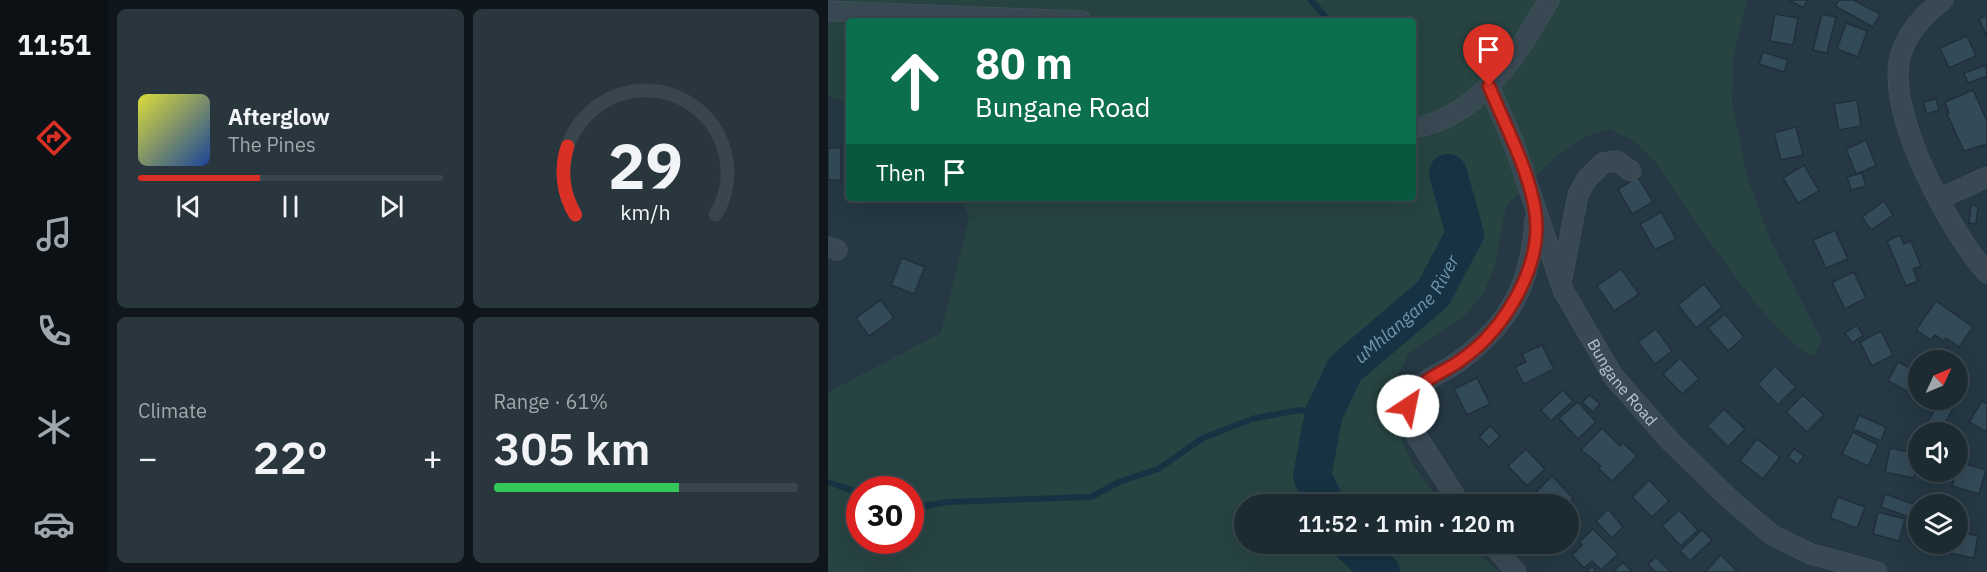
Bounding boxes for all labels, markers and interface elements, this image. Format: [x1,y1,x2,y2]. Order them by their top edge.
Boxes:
pin [1463,24,1514,86]
text: 11:51 [17,27,91,62]
icon: arrive [1472,33,1505,66]
text: 80 m [975,36,1073,91]
icon: ahead [876,42,954,120]
text: Bungane Road [975,89,1151,124]
text: Afterglow [228,102,330,131]
icon: directions [33,117,75,159]
text: 29 [608,126,683,207]
text: The Pines [228,131,316,158]
icon: arrive [938,156,971,189]
text: Then [876,158,926,187]
icon: previous [172,190,205,223]
icon: pause [274,190,307,223]
icon: next [375,190,408,223]
text: km/h [621,199,671,227]
icon: music [33,213,75,255]
water label: uMhlangane River [1349,250,1464,368]
icon: phone [33,310,75,352]
street label: Bungane Road [1583,335,1662,430]
north arrow [1908,350,1968,410]
map controls [1908,350,1968,554]
position arrow [1376,374,1440,438]
text: Range · 61% [494,388,608,415]
text: Climate [138,397,207,424]
icon: climate [33,406,75,448]
text: 305 km [494,419,650,477]
button: sound [1908,422,1968,482]
text: 22° [253,428,328,486]
text: − [138,436,158,479]
text: + [423,436,442,479]
speed limit sign: 30 [846,476,924,554]
button: layers [1908,494,1968,554]
icon: car [33,503,75,545]
text: 11:52 · 1 min · 120 m [1298,509,1515,538]

